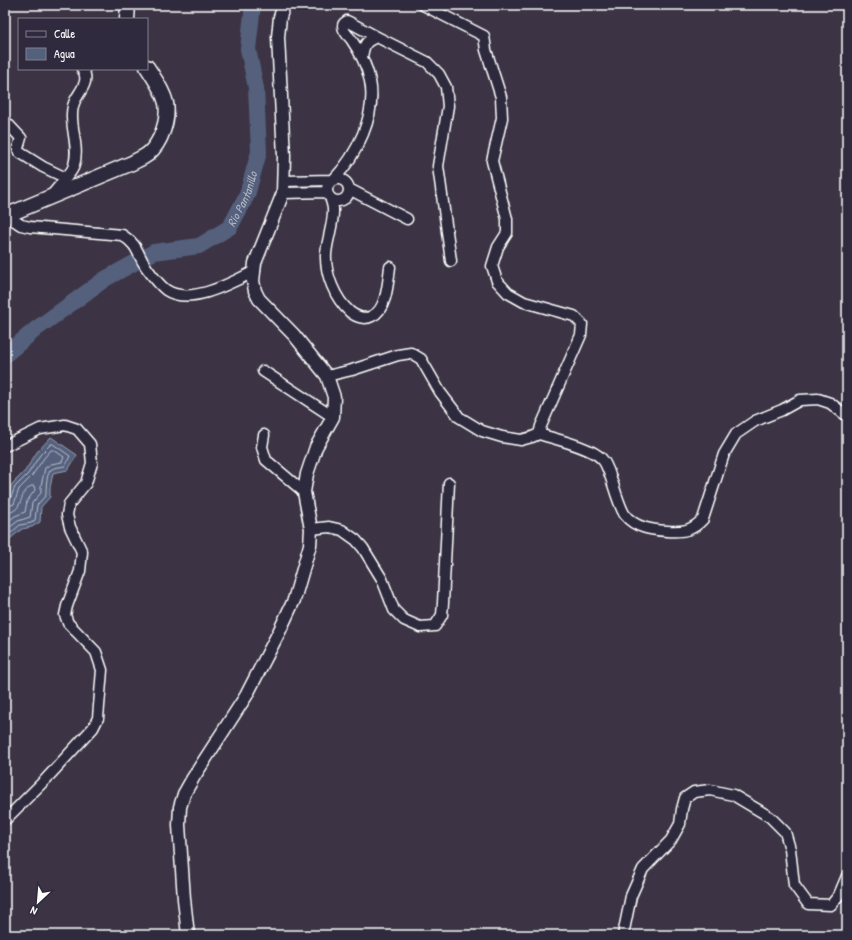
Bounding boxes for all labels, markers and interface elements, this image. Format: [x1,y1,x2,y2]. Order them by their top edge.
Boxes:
legend [18,18,148,70]
text: Calle [54,25,75,42]
text: Agua [54,45,75,62]
water label: Río Pantanillo [223,169,261,230]
north arrow [18,882,58,922]
text: N [28,903,39,919]

